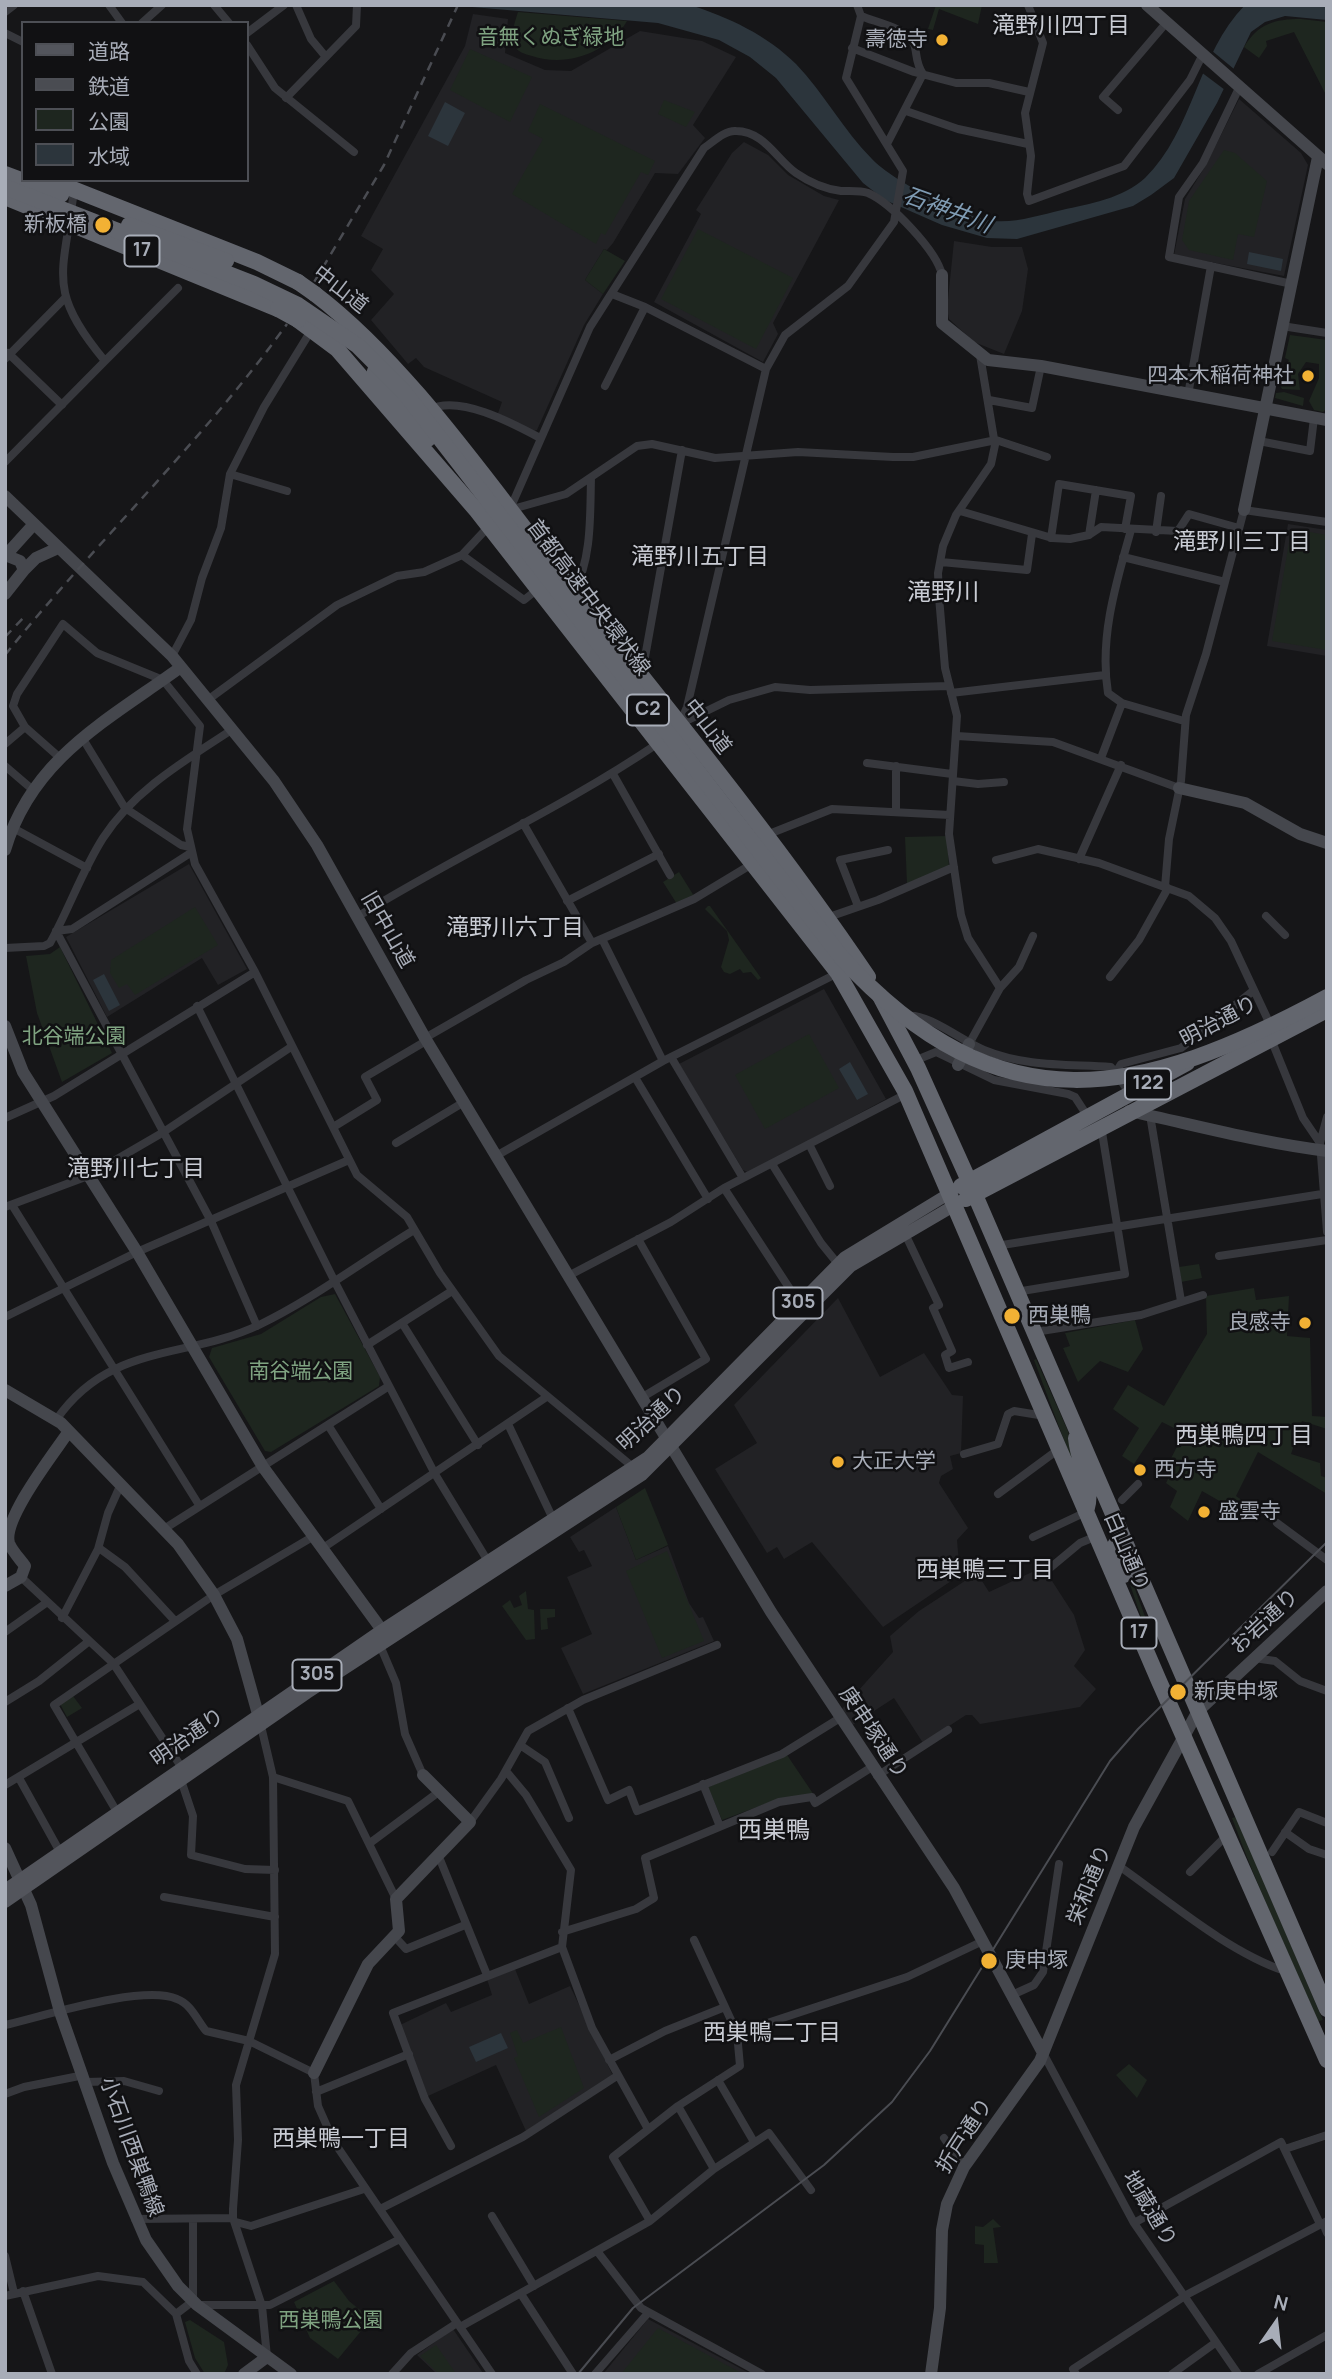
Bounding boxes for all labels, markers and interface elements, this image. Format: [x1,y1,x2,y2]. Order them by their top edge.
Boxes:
district label: 滝野川四丁目 [992,13,1130,41]
legend [21,21,248,182]
park label: 音無くぬぎ緑地 [478,25,624,51]
place label: 壽徳寺 [865,27,928,53]
marker: 壽徳寺 [934,32,950,48]
text: 道路 [88,37,130,65]
text: 鉄道 [88,72,130,100]
text: 公園 [88,107,130,135]
text: 水域 [88,142,130,170]
water label: 石神井川 [899,182,995,240]
place label: 新板橋 [24,212,87,238]
marker: 新板橋 [93,215,113,235]
road number: 17 [124,235,160,266]
street label: 中山道 [307,261,373,319]
place label: 四本木稲荷神社 [1147,363,1294,389]
marker: 四本木稲荷神社 [1300,368,1316,384]
street label: 首都高速中央環状線 [521,515,655,681]
district label: 滝野川三丁目 [1173,529,1311,557]
district label: 滝野川五丁目 [631,544,769,572]
district label: 滝野川 [907,579,979,607]
road number: C2 [627,694,669,726]
street label: 中山道 [678,694,736,760]
street label: 旧中山道 [355,887,419,973]
district label: 滝野川六丁目 [446,915,584,943]
street label: 明治通り [1176,991,1262,1053]
park label: 北谷端公園 [22,1024,126,1050]
road number: 122 [1125,1068,1171,1100]
district label: 滝野川七丁目 [67,1156,205,1184]
road number: 305 [774,1288,822,1318]
place label: 西巣鴨 [1028,1303,1091,1329]
marker: 西巣鴨 [1002,1306,1022,1326]
place label: 良感寺 [1228,1310,1291,1336]
marker: 良感寺 [1297,1315,1313,1331]
park label: 南谷端公園 [249,1359,353,1385]
street label: 明治通り [613,1381,691,1457]
district label: 西巣鴨四丁目 [1175,1423,1313,1451]
place label: 大正大学 [852,1449,936,1475]
marker: 大正大学 [830,1454,846,1470]
place label: 西方寺 [1154,1457,1217,1483]
marker: 西方寺 [1132,1462,1148,1478]
place label: 盛雲寺 [1218,1499,1281,1525]
marker: 盛雲寺 [1196,1504,1212,1520]
street label: 白山通り [1098,1508,1154,1596]
district label: 西巣鴨三丁目 [916,1557,1054,1585]
street label: お岩通り [1226,1584,1304,1660]
road number: 17 [1122,1618,1156,1648]
road number: 305 [292,1660,342,1690]
place label: 新庚申塚 [1194,1679,1278,1705]
street label: 庚申塚通り [833,1682,913,1784]
marker: 新庚申塚 [1168,1682,1188,1702]
street label: 明治通り [146,1704,230,1772]
district label: 西巣鴨 [738,1817,810,1845]
street label: 栄和通り [1063,1841,1117,1929]
place label: 庚申塚 [1005,1948,1068,1974]
marker: 庚申塚 [979,1951,999,1971]
district label: 西巣鴨二丁目 [703,2020,841,2048]
street label: 小石川西巣鴨線 [94,2074,168,2220]
street label: 折戸通り [932,2094,998,2178]
district label: 西巣鴨一丁目 [272,2126,410,2154]
street label: 地蔵通り [1117,2167,1181,2251]
north arrow [1241,2288,1311,2358]
text: N [1271,2288,1291,2317]
park label: 西巣鴨公園 [279,2308,383,2334]

